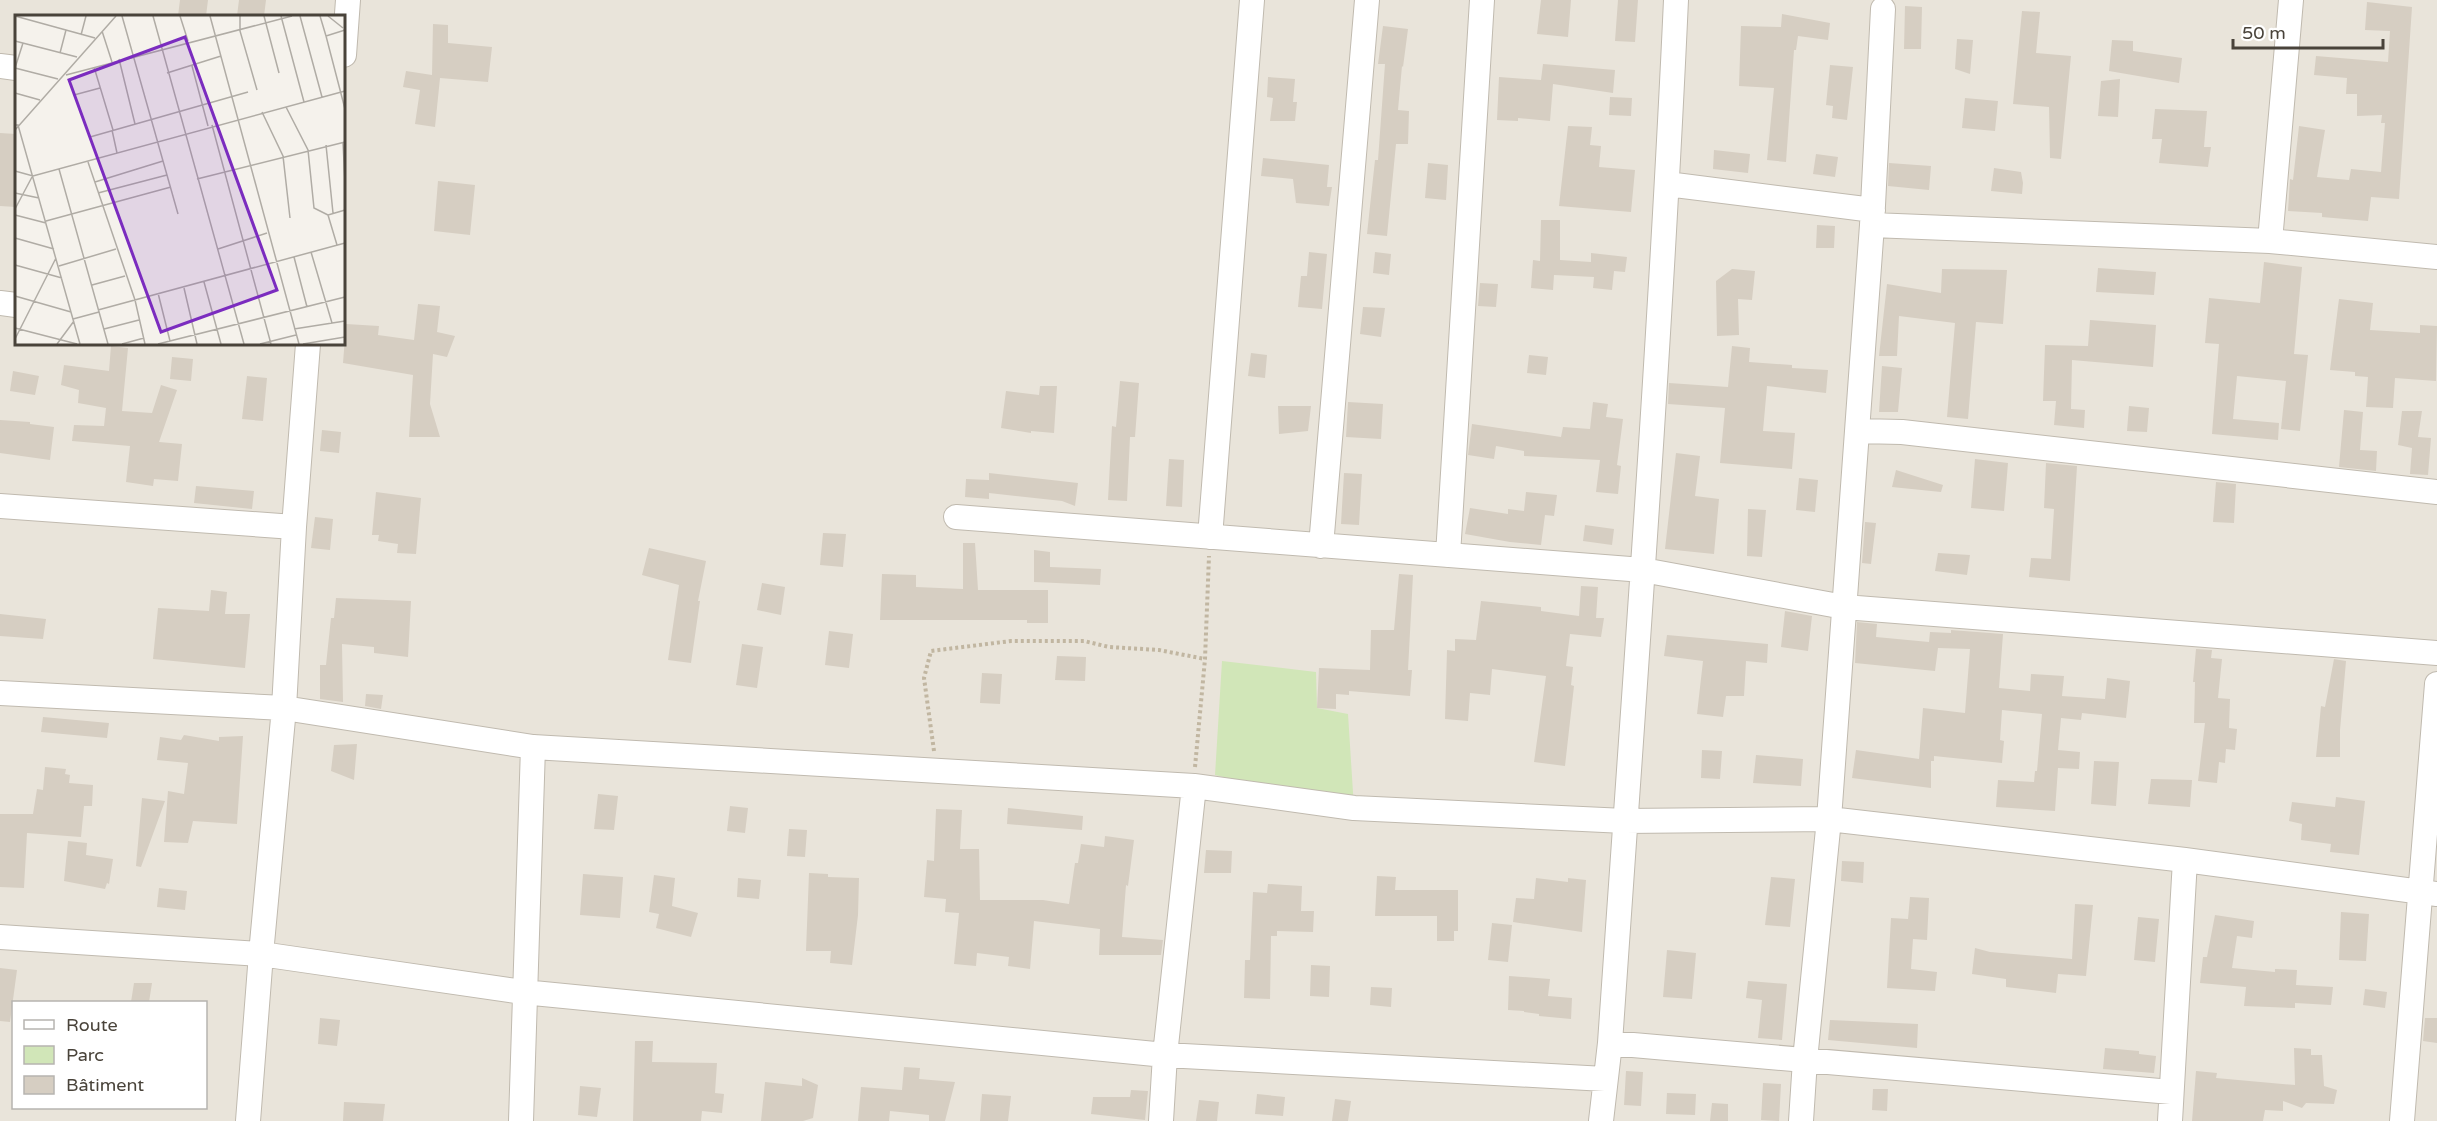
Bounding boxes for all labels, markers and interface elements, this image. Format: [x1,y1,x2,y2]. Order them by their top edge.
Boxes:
scale bar [2233,12,2383,50]
inset map [15,15,345,345]
text: 50 m [2242,22,2286,44]
legend [12,1001,207,1109]
text: Route [66,1014,118,1036]
text: Parc [66,1044,104,1066]
text: Bâtiment [66,1074,144,1096]

